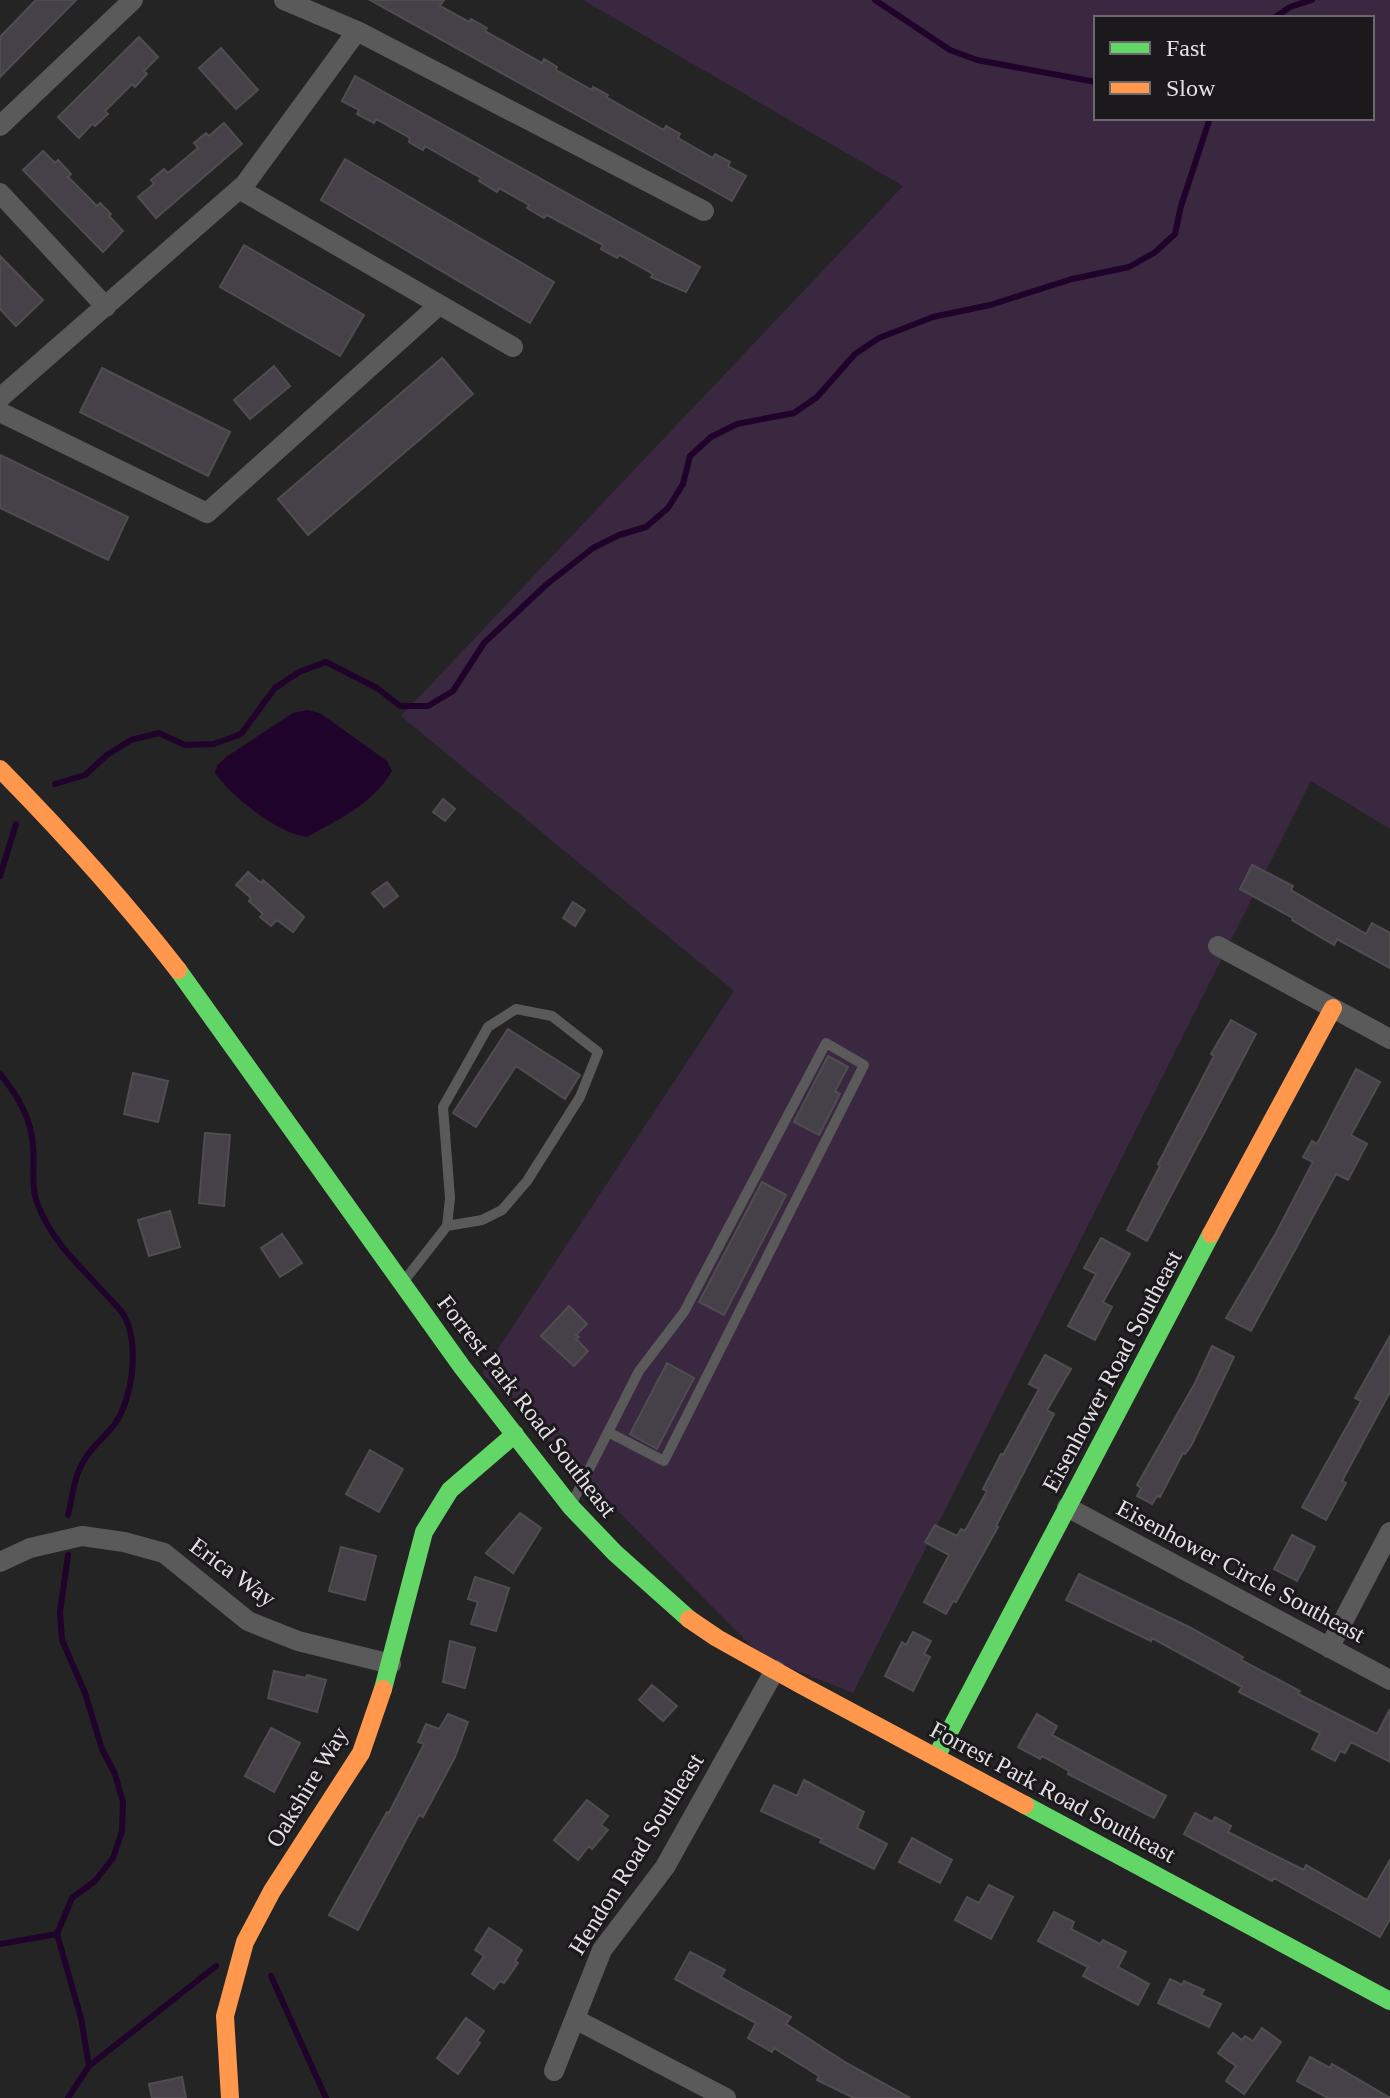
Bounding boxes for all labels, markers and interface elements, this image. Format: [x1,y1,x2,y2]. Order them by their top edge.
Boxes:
legend [1094,16,1374,120]
text: Fast [1166,35,1206,61]
text: Slow [1166,75,1216,101]
street label: Eisenhower Road Southeast [1037,1246,1187,1496]
street label: Forrest Park Road Southeast [432,1290,622,1522]
street label: Eisenhower Circle Southeast [1112,1494,1370,1648]
street label: Erica Way [185,1532,281,1612]
street label: Forrest Park Road Southeast [926,1716,1180,1868]
street label: Oakshire Way [261,1722,353,1852]
street label: Hendon Road Southeast [564,1748,709,1959]

